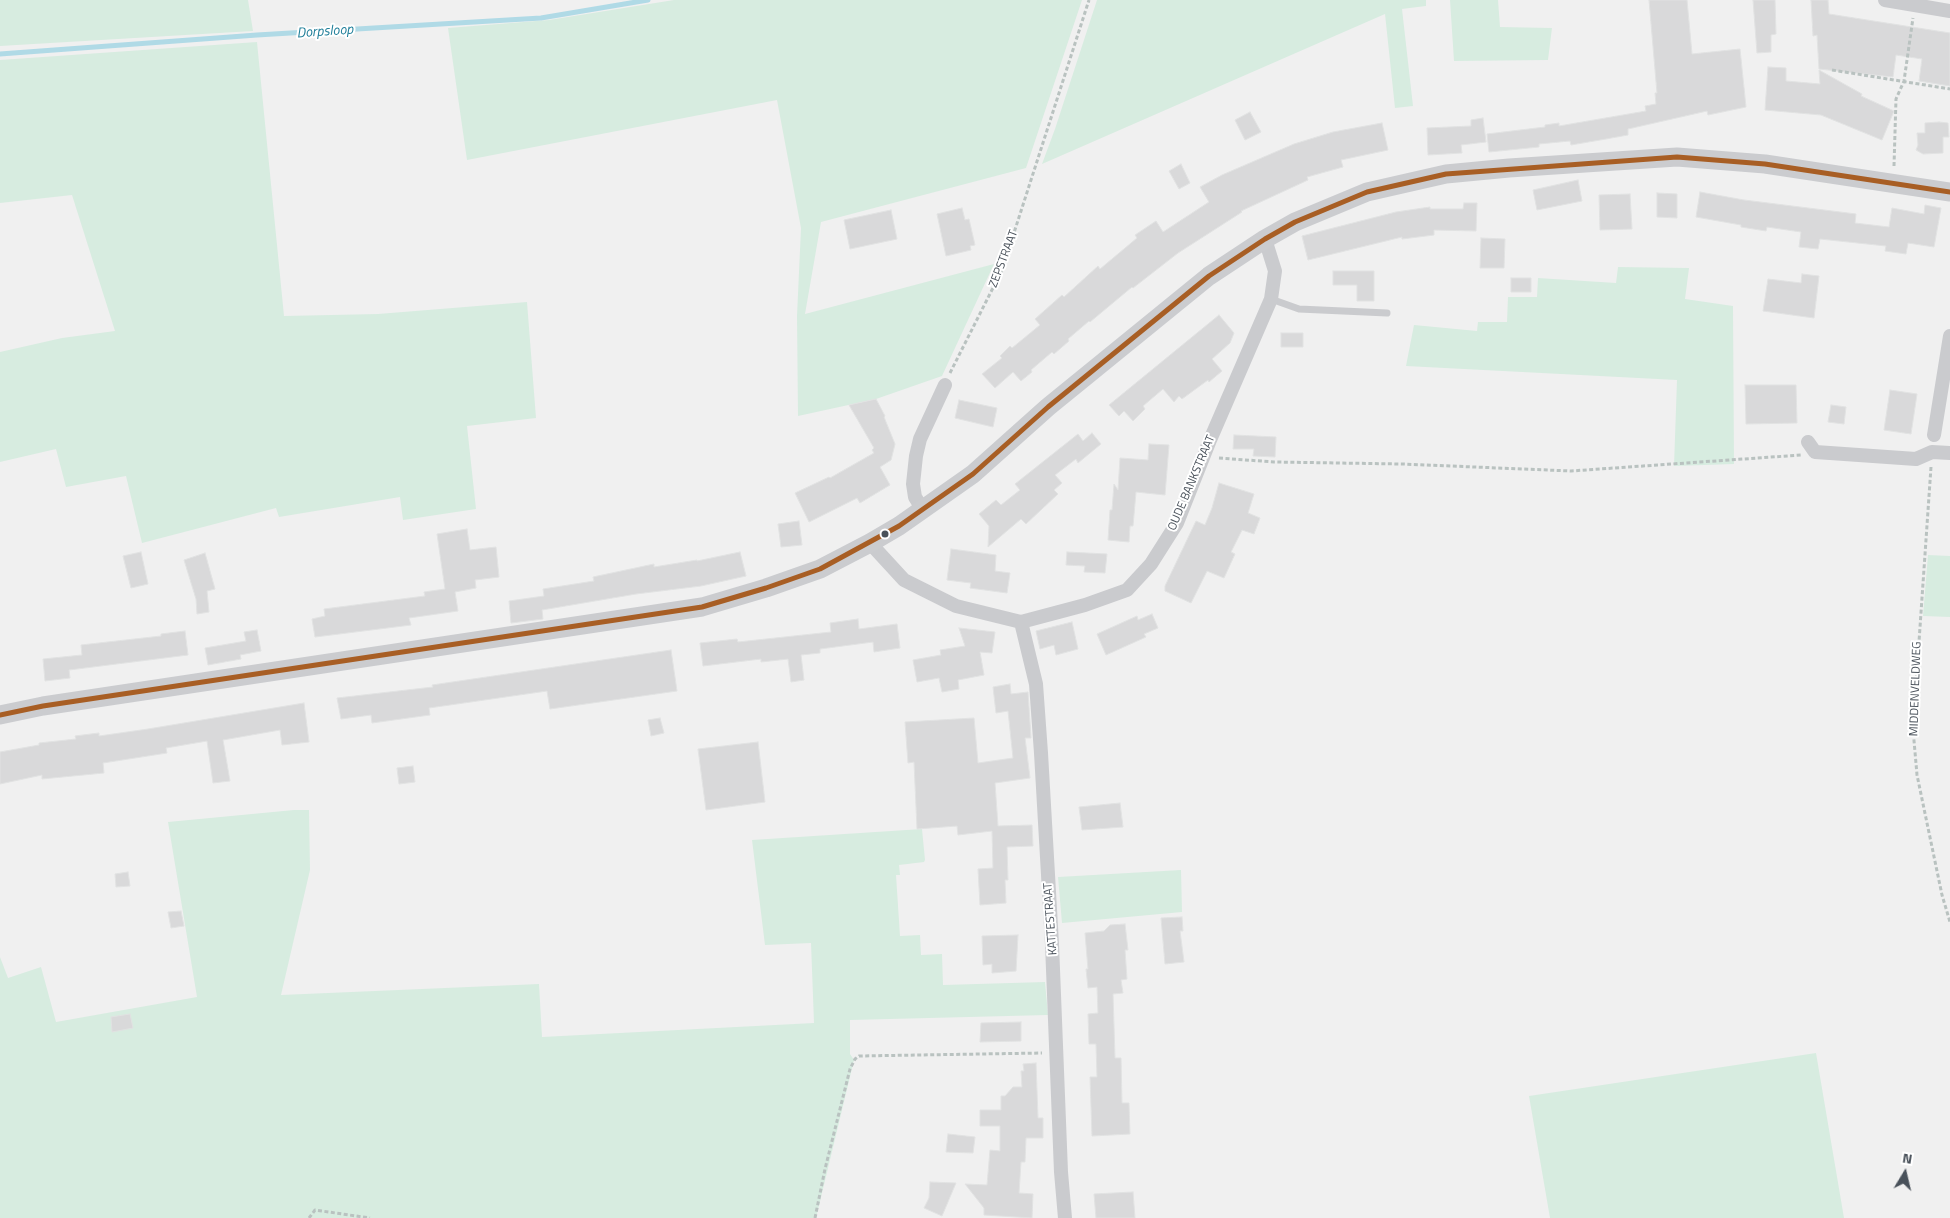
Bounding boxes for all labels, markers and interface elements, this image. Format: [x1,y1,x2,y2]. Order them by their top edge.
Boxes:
water label: Dorpsloop [296,22,354,42]
street label: ZEPSTRAAT [986,228,1022,290]
street label: OUDE BANKSTRAAT [1165,433,1219,533]
unlabelled marker [880,529,890,539]
street label: MIDDENVELDWEG [1907,641,1925,737]
street label: KATTESTRAAT [1041,882,1061,956]
text: N [1901,1147,1914,1169]
north arrow [1880,1148,1930,1198]

